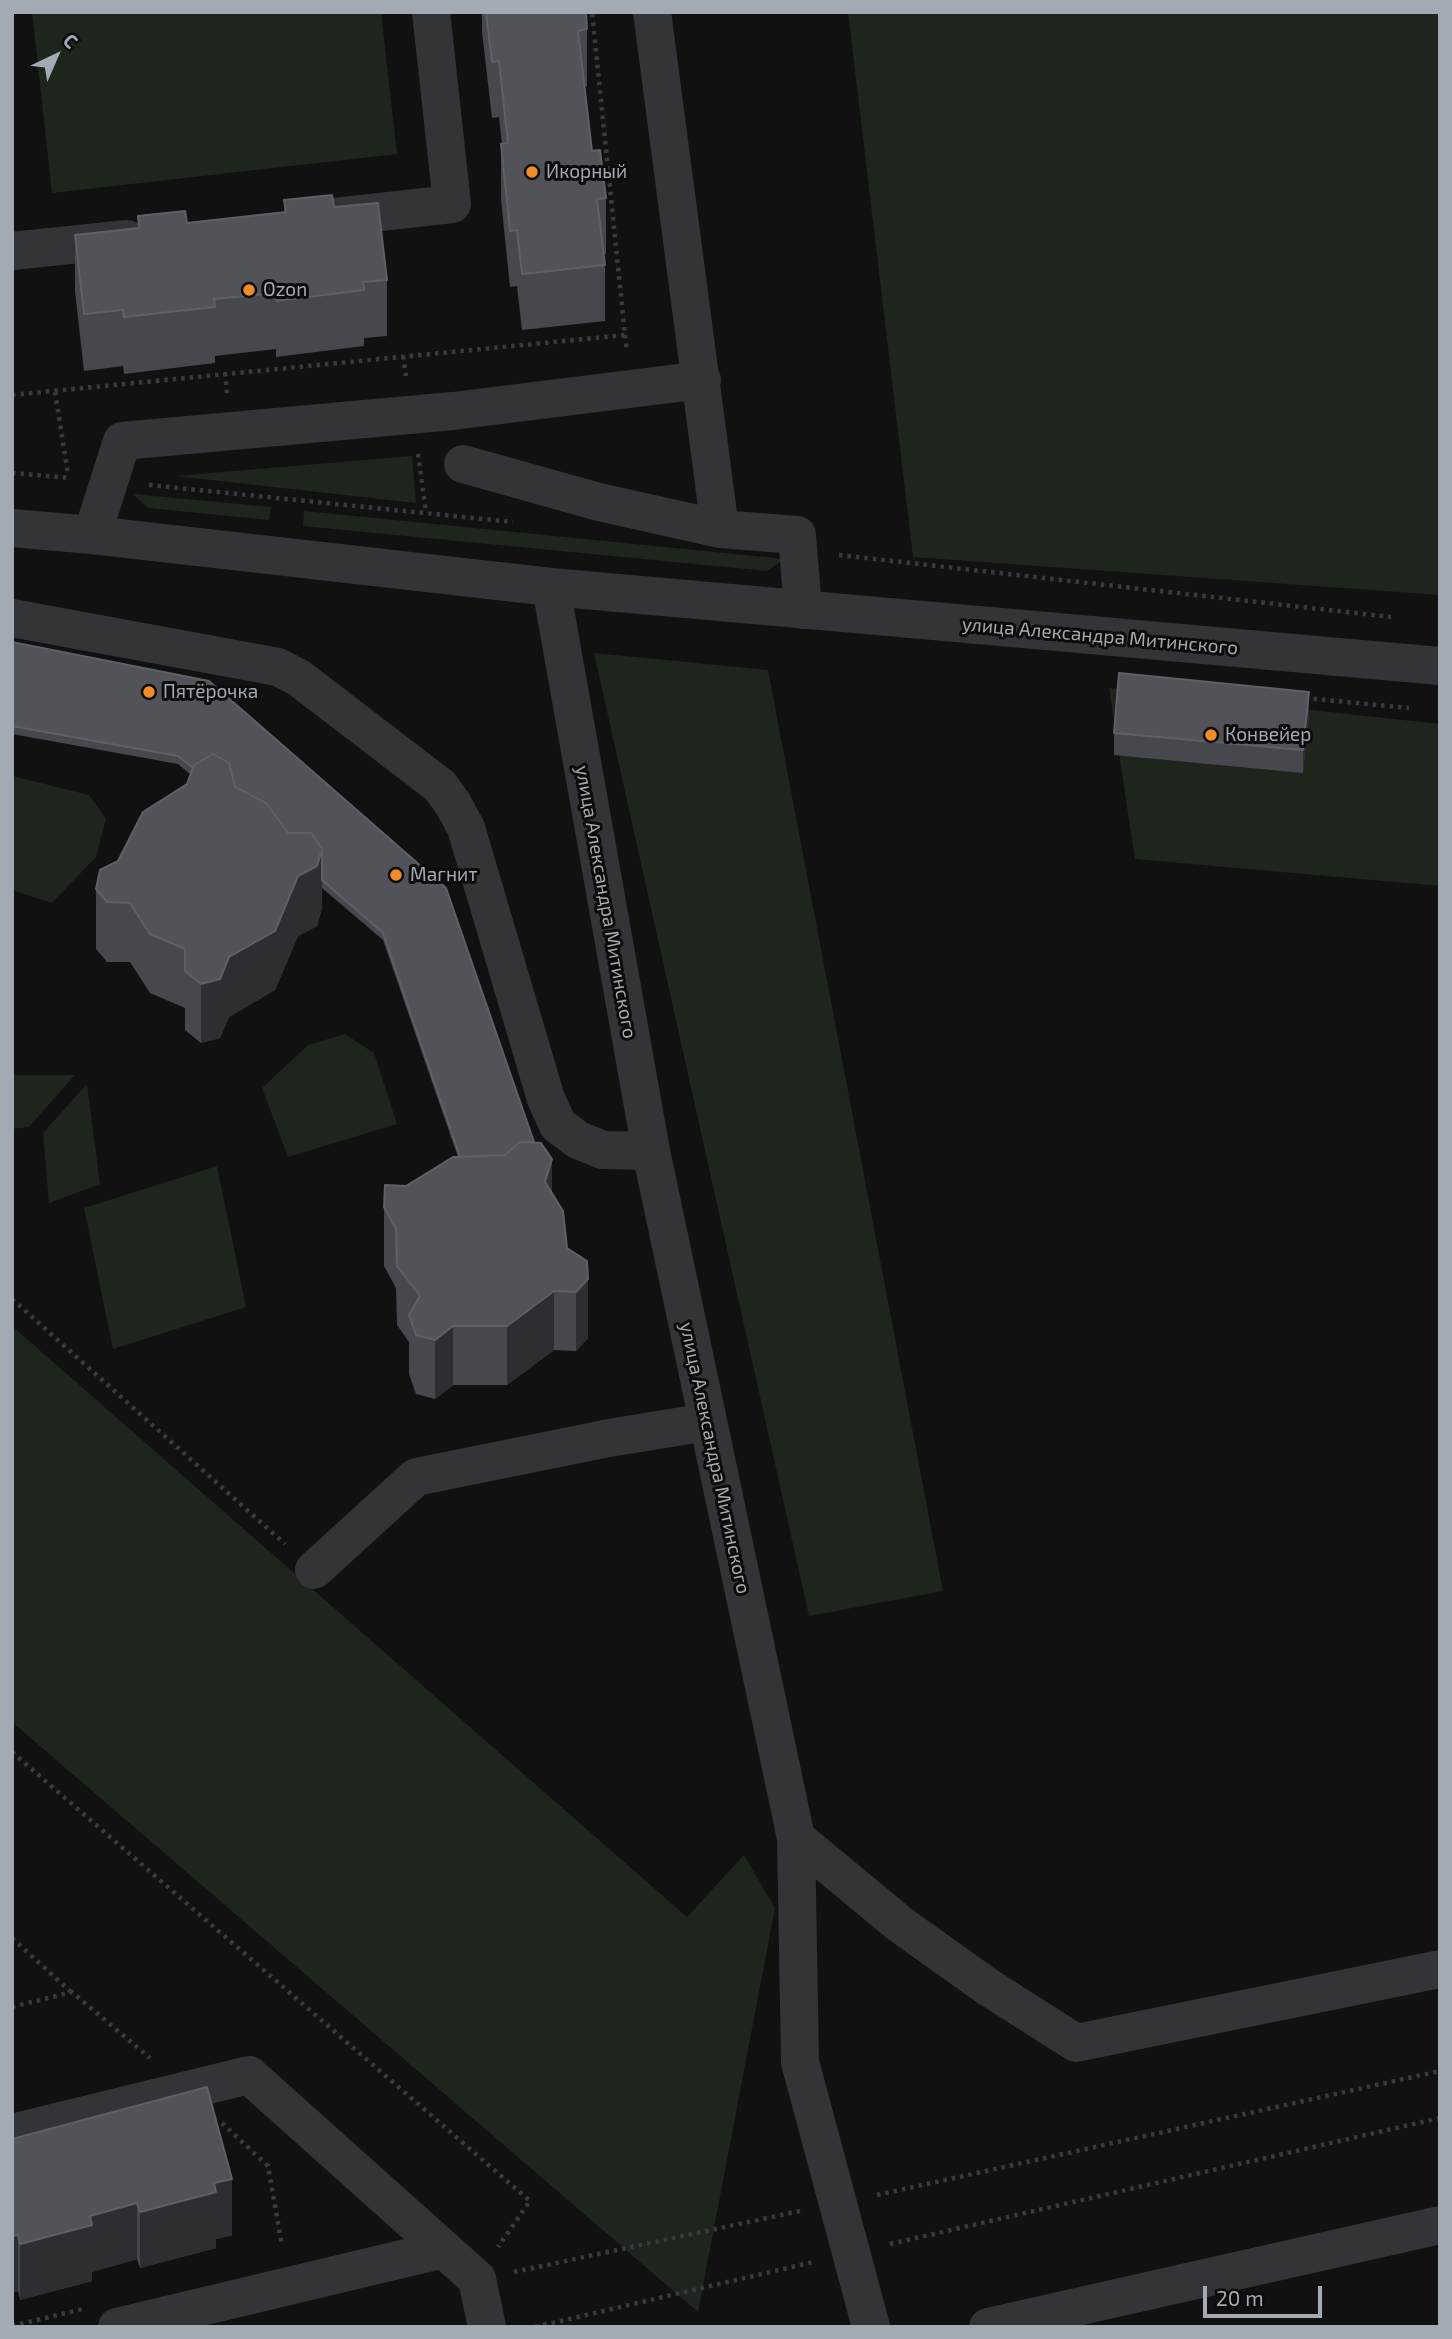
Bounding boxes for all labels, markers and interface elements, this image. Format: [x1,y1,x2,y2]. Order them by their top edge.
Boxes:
north arrow [21,21,91,91]
text: С [59,28,83,53]
place label: Икорный [546,161,627,183]
marker: Икорный [524,164,540,180]
place label: Ozon [263,279,307,301]
marker: Ozon [241,282,257,298]
street label: улица Александра Митинского [961,613,1239,659]
place label: Пятёрочка [163,681,258,703]
marker: Пятёрочка [141,684,157,700]
place label: Конвейер [1225,724,1311,746]
marker: Конвейер [1203,727,1219,743]
street label: улица Александра Митинского [571,764,641,1040]
place label: Магнит [410,864,477,886]
marker: Магнит [388,867,404,883]
street label: улица Александра Митинского [675,1320,755,1596]
scale bar [1207,2272,1326,2316]
text: 20 m [1216,2285,1264,2310]

